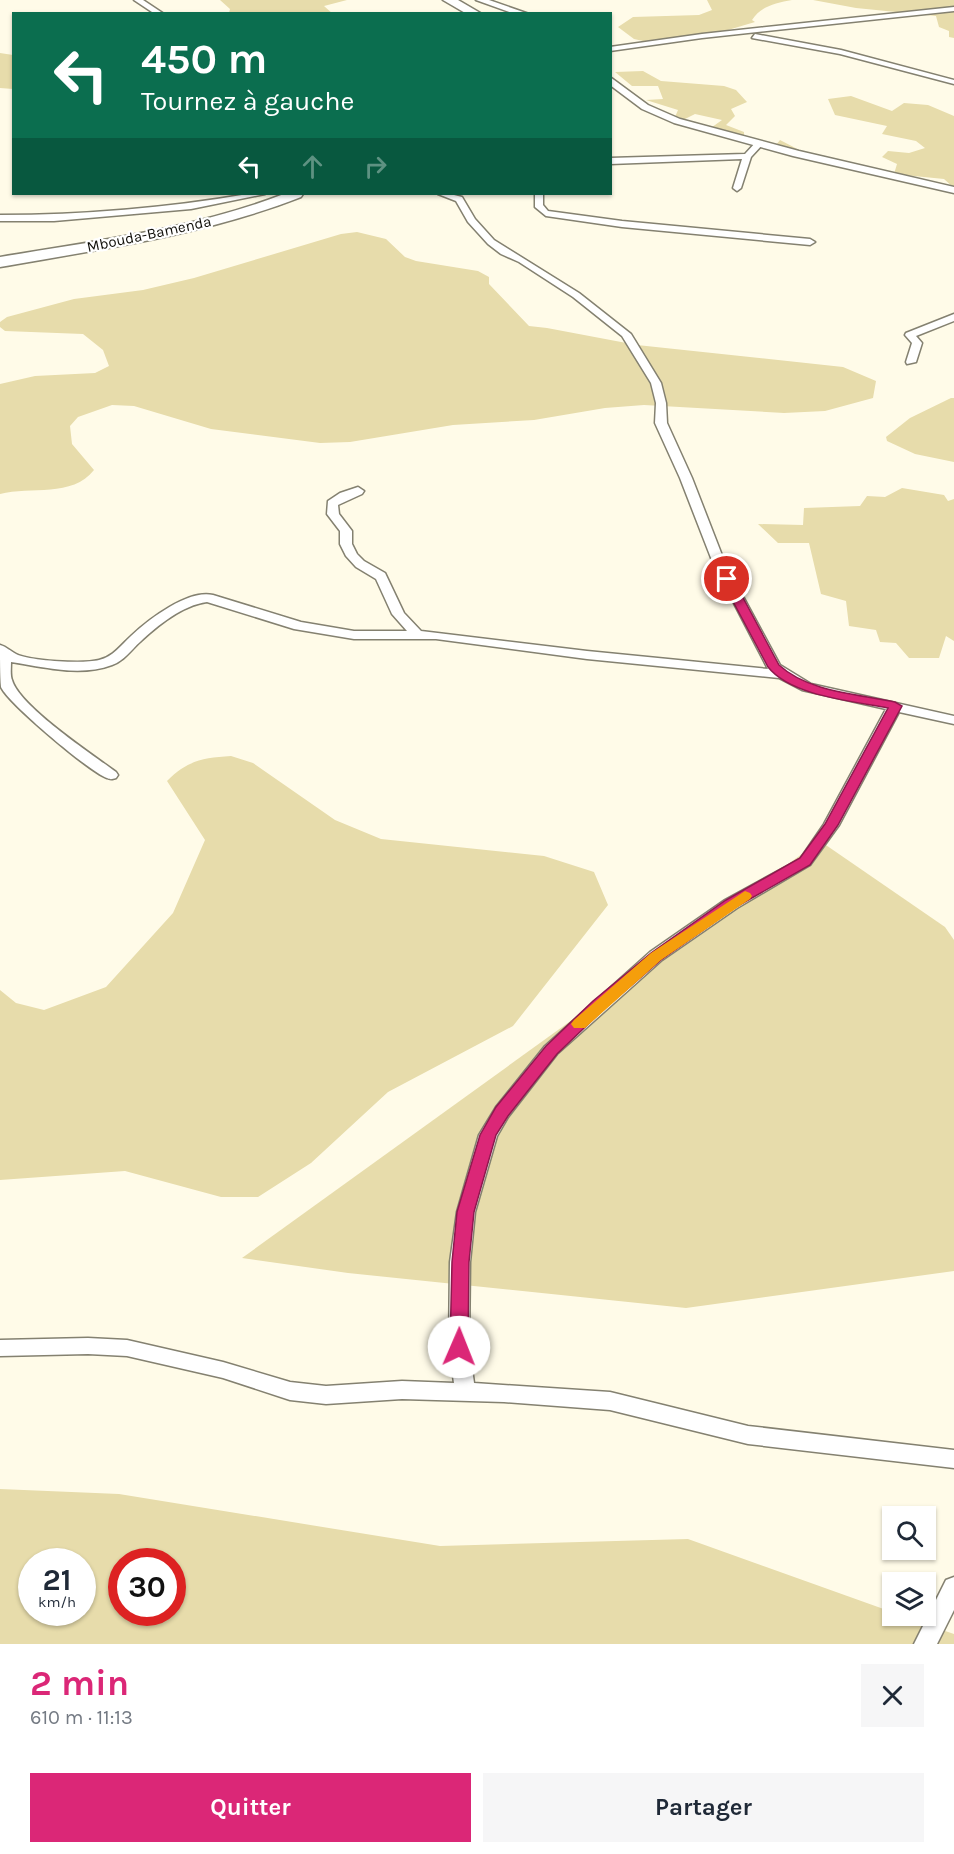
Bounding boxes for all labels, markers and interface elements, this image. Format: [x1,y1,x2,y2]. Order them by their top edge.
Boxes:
text: 450 m [141,34,267,84]
icon: left [42,36,120,114]
text: Tournez à gauche [141,85,354,117]
icon: left [233,150,266,183]
icon: ahead [296,150,329,183]
icon: right [359,150,392,183]
street label: Mbouda-Bamenda [85,212,213,256]
pin [701,553,752,604]
icon: arrive [710,562,743,595]
position arrow [427,1315,491,1379]
map controls [882,1506,936,1626]
button: search [882,1506,936,1560]
speed limit sign: 30 [108,1548,186,1626]
text: 21 [43,1562,71,1598]
button: layers [882,1572,936,1626]
text: km/h [38,1593,76,1611]
text: 2 min [30,1662,129,1704]
button: close [861,1664,924,1727]
text: 610 m · 11:13 [30,1706,133,1729]
button: Quitter [30,1773,471,1842]
button: Partager [483,1773,924,1842]

